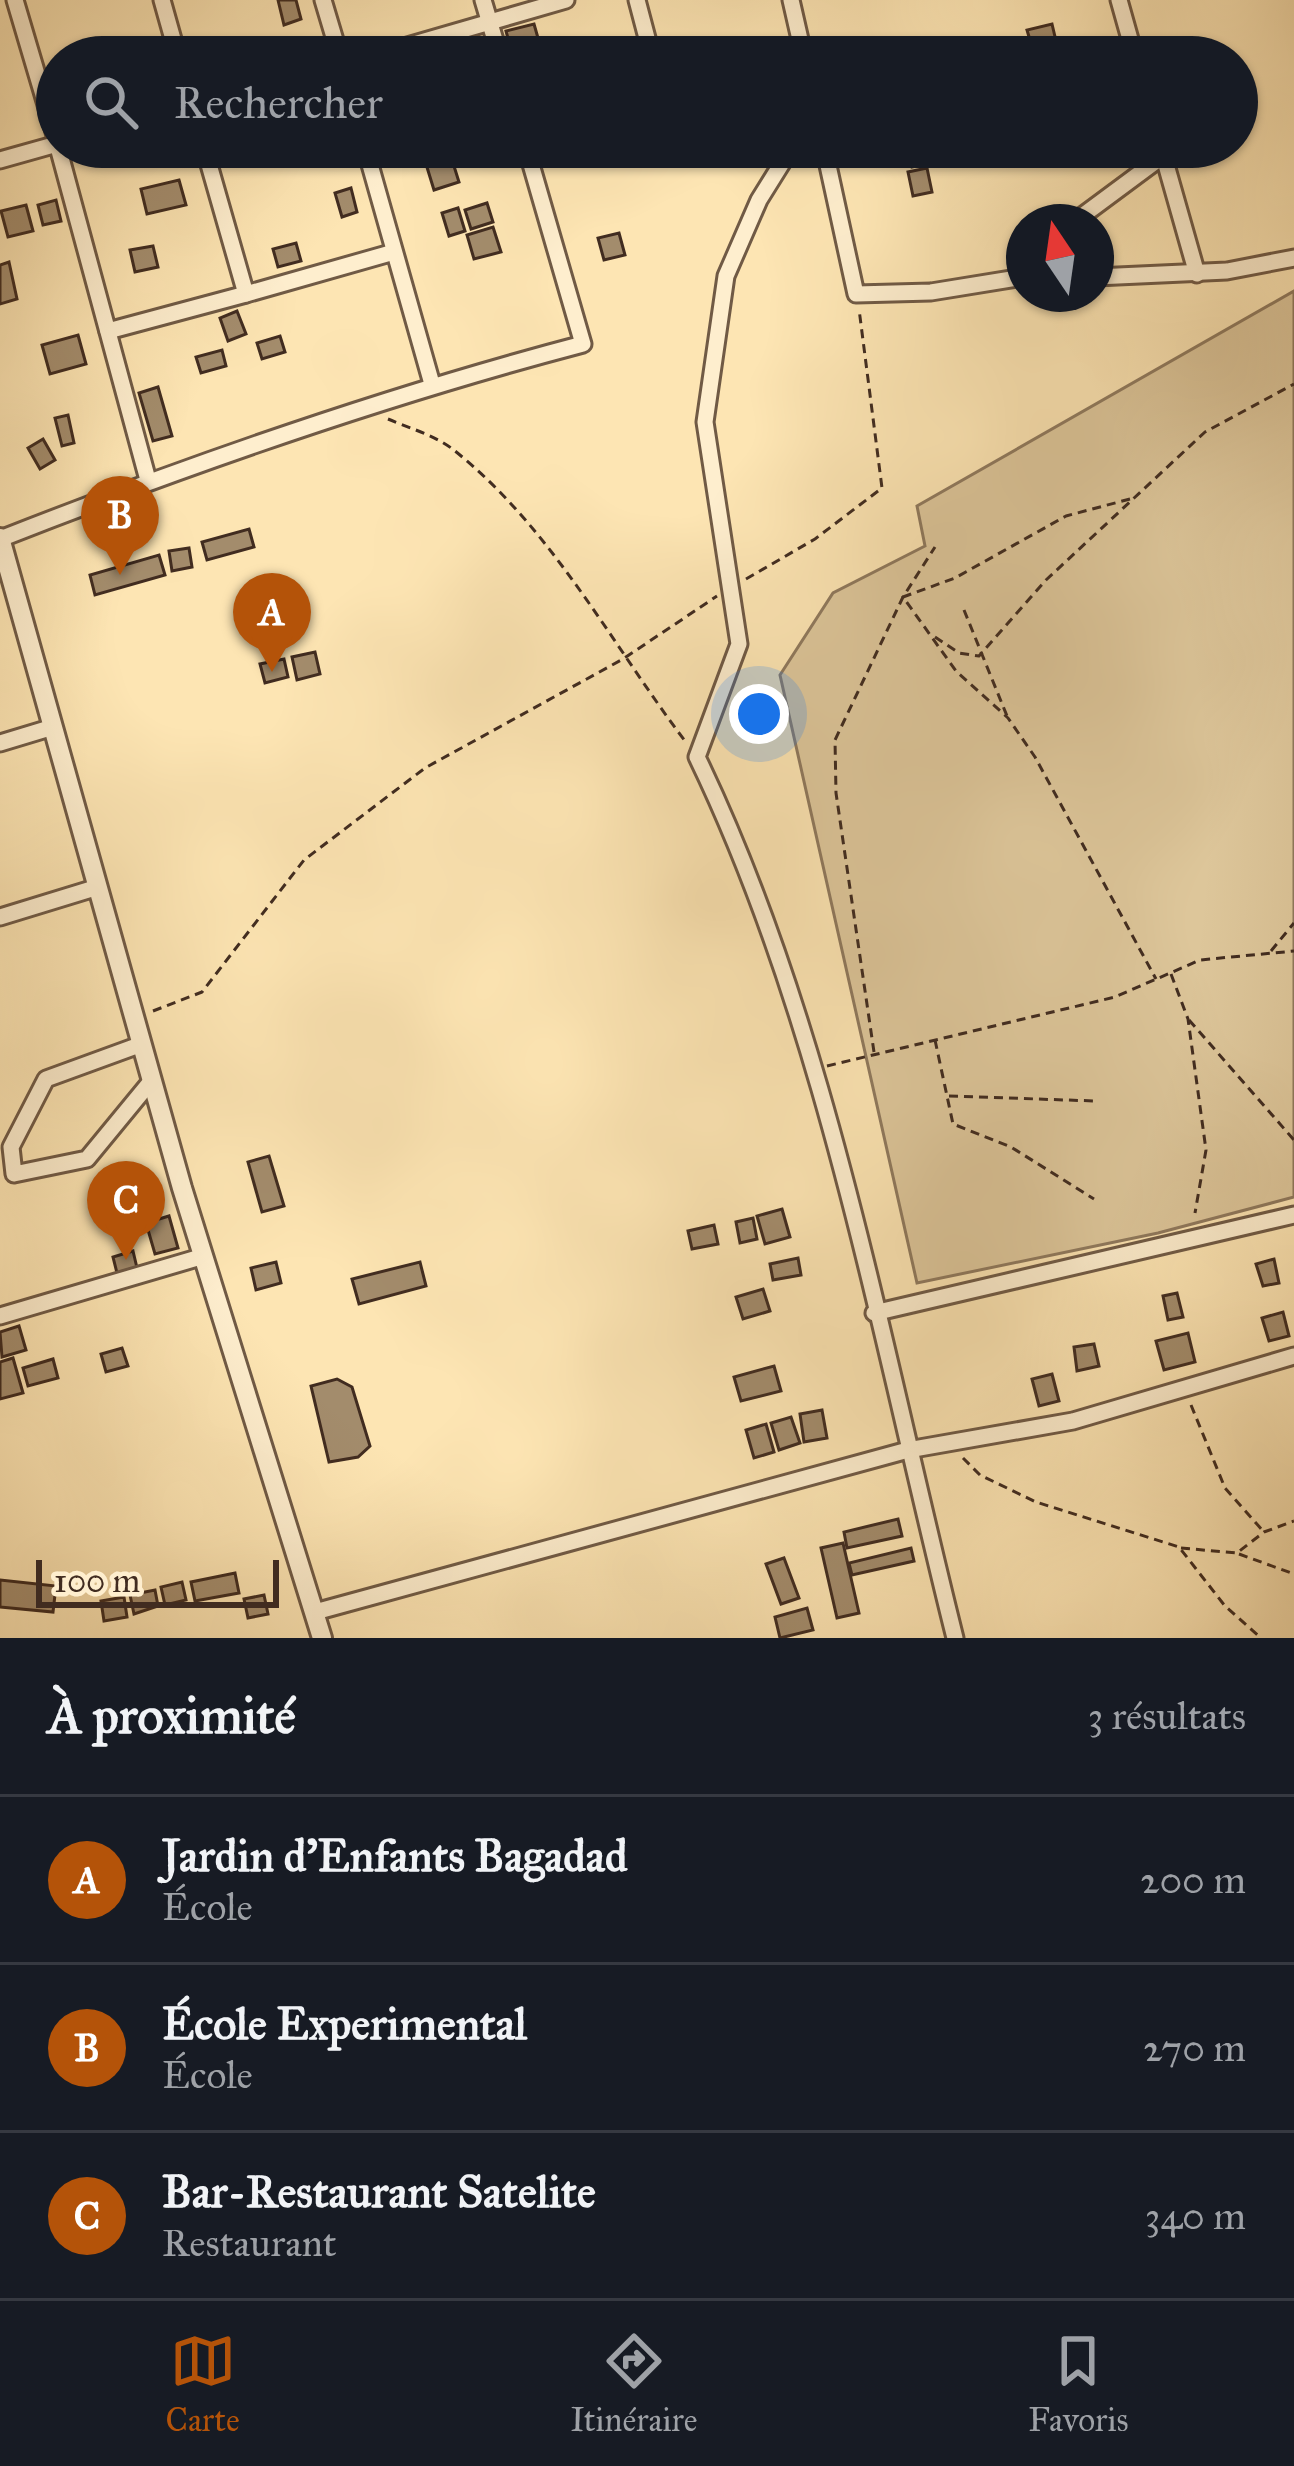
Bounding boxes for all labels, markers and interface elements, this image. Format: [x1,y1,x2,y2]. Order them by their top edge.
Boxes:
search box [36,36,1258,168]
icon: search [78,69,144,135]
text: Rechercher [174,75,383,130]
north arrow [1006,204,1114,312]
pin: B [81,476,159,575]
pin: A [233,573,311,672]
your location [729,684,789,744]
pin: C [87,1161,165,1260]
scale bar [36,1554,279,1607]
text: 100 m [54,1561,140,1601]
text: À proximité [48,1685,296,1747]
text: 3 résultats [1088,1692,1246,1740]
text: Jardin d’Enfants Bagadad [162,1828,627,1883]
text: A [74,1856,100,1904]
text: 200 m [1140,1856,1246,1904]
text: École [162,1883,253,1931]
text: École Experimental [162,1996,527,2051]
text: B [74,2024,100,2072]
text: 270 m [1143,2024,1246,2072]
text: École [162,2051,253,2099]
text: Bar-Restaurant Satelite [162,2164,596,2219]
text: C [74,2192,100,2240]
text: 340 m [1145,2192,1246,2240]
text: Restaurant [162,2219,337,2267]
tab: Carte [165,2328,240,2440]
tab: Itinéraire [570,2328,698,2440]
tab: Favoris [1028,2328,1129,2440]

